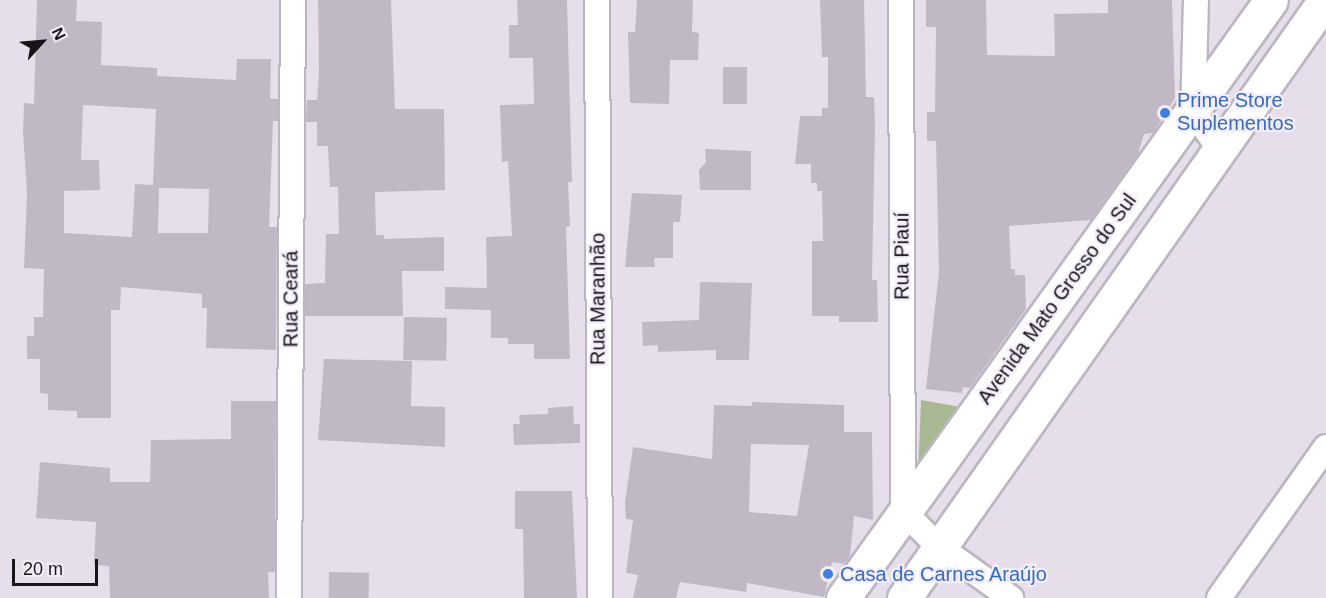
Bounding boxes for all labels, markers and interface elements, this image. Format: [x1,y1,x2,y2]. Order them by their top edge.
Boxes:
north arrow [12,12,72,72]
text: N [48,25,69,43]
place label: Prime Store Suplementos [1177,89,1294,136]
marker: Prime Store Suplementos [1158,106,1172,120]
street label: Avenida Mato Grosso do Sul [973,189,1141,409]
street label: Rua Piauí [890,212,914,300]
street label: Rua Maranhão [586,233,610,365]
street label: Rua Ceará [279,251,303,347]
scale bar [15,547,100,585]
text: 20 m [23,559,63,579]
place label: Casa de Carnes Araújo [840,562,1048,586]
marker: Casa de Carnes Araújo [821,567,835,581]

